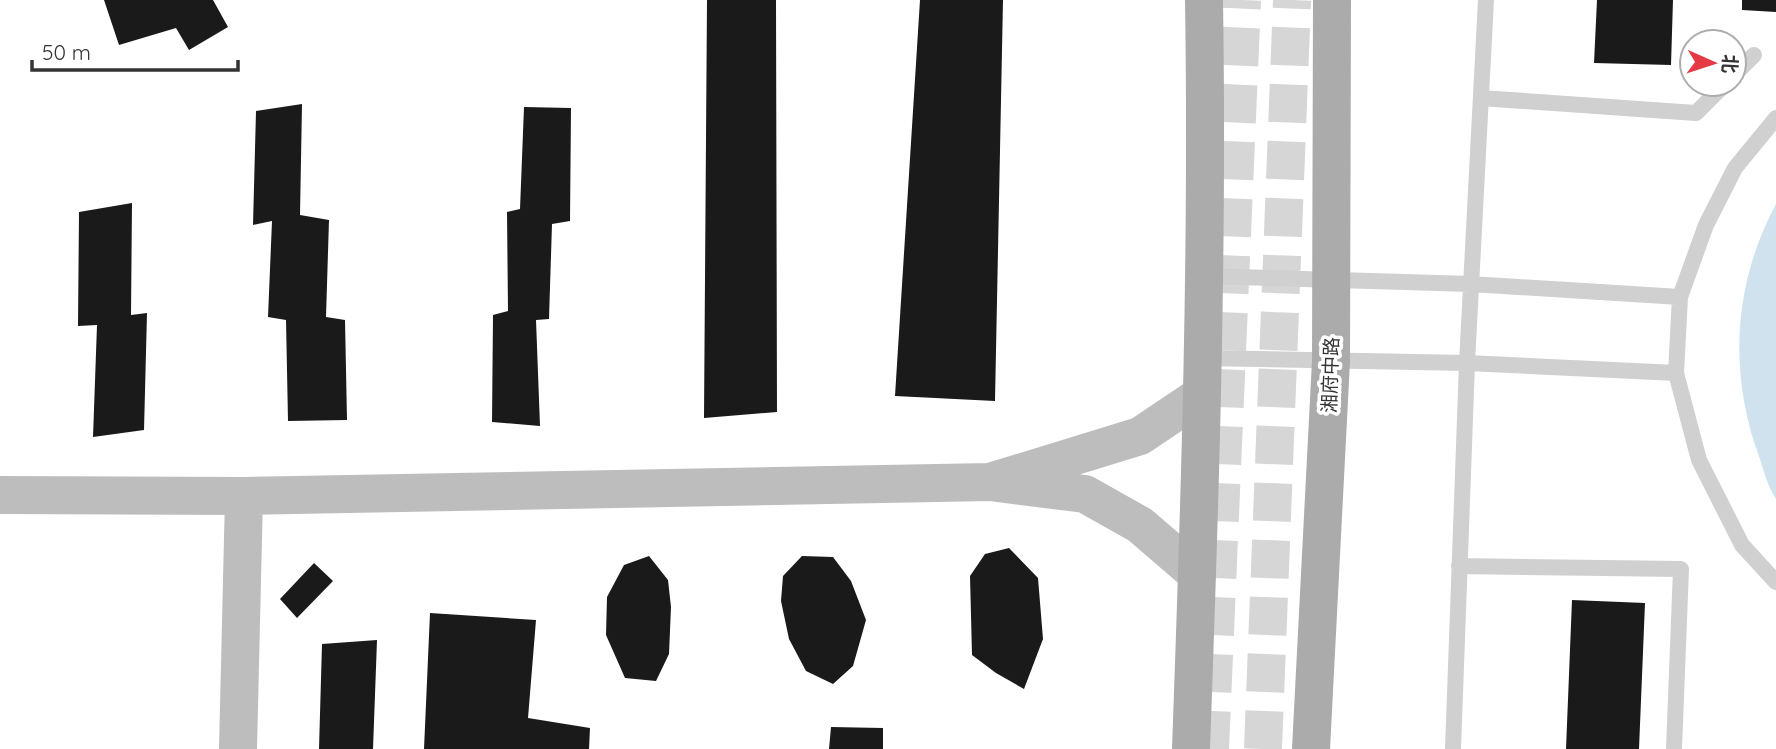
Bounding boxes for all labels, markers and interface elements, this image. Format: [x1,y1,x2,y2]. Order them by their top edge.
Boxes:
scale bar [32,28,238,72]
north arrow [1678,28,1748,98]
text: 50 m [42,39,91,65]
text: 北 [1717,54,1742,74]
street label: 湘府中路 [1317,337,1343,413]

